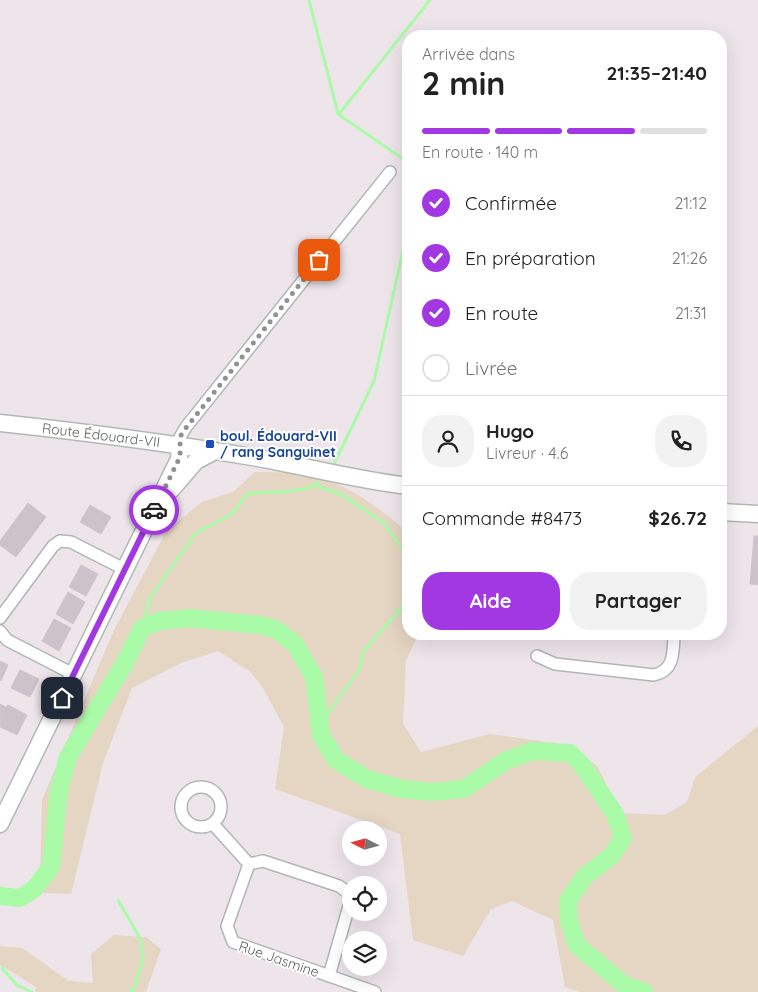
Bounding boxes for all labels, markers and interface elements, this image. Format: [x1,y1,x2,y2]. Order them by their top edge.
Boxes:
text: Arrivée dans [422,44,515,64]
text: 21:35–21:40 [606,61,707,85]
text: 2 min [422,63,505,103]
text: En route · 140 m [422,142,538,162]
icon: check [422,189,450,217]
text: Confirmée [465,191,557,215]
text: 21:12 [674,193,707,213]
pin [298,239,340,281]
icon: check [422,244,450,272]
icon: bag [305,246,333,274]
text: En préparation [465,246,596,270]
text: 21:26 [672,248,707,268]
icon: check [422,299,450,327]
text: En route [465,301,538,325]
text: 21:31 [675,303,707,323]
text: Livrée [465,356,518,380]
button: person [422,415,474,467]
button: phone [655,415,707,467]
street label: Route Édouard-VII [41,419,161,451]
text: Hugo [486,419,534,443]
place label: boul. Édouard-VII / rang Sanguinet [220,427,337,461]
marker: boul. Édouard-VII / rang Sanguinet [204,438,216,450]
text: Livreur · 4.6 [486,443,568,463]
courier [129,485,179,535]
icon: car [140,496,168,524]
text: Commande #8473 [422,506,582,530]
text: $26.72 [648,506,707,530]
button: Aide [422,572,560,630]
button: Partager [570,572,707,630]
pin [41,677,83,719]
icon: home [48,684,76,712]
north arrow [342,821,388,866]
map controls [342,821,387,976]
button: locate [342,876,387,921]
button: layers [342,931,387,976]
street label: Rue Jasmine [236,937,322,981]

